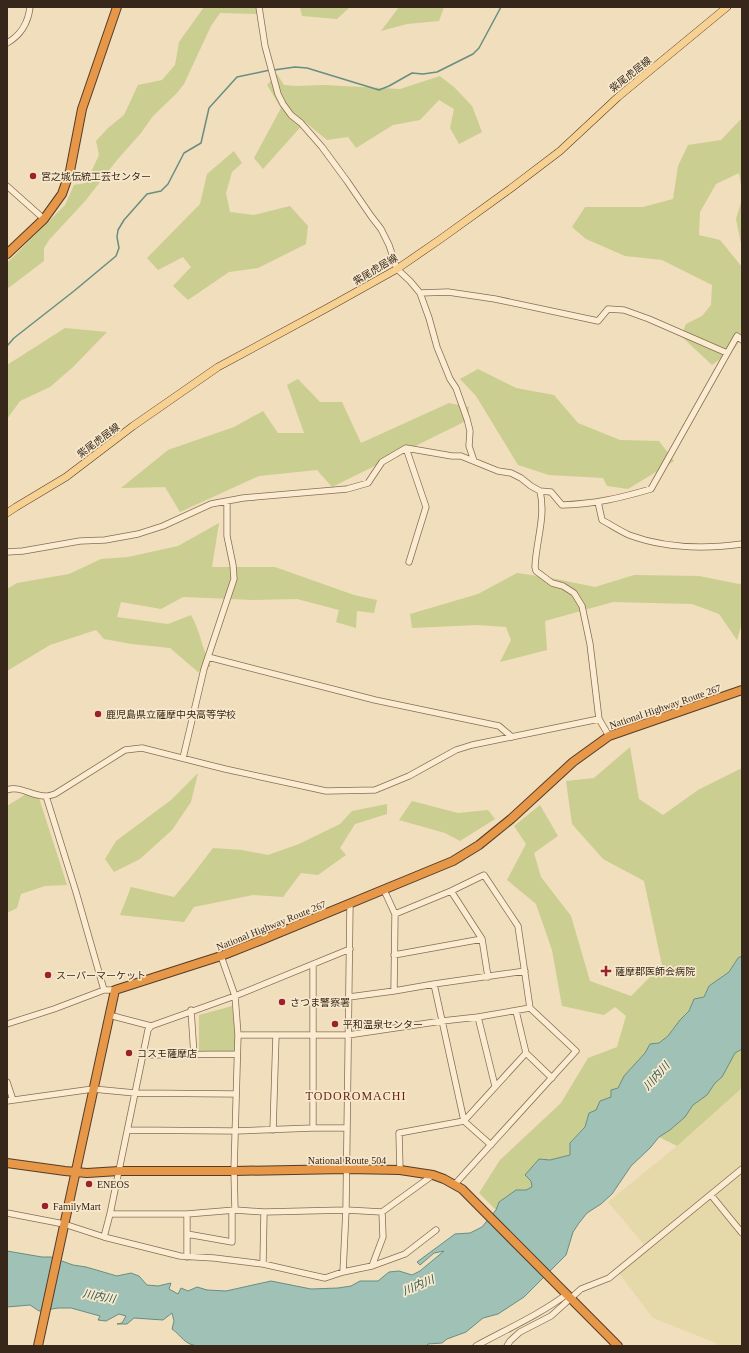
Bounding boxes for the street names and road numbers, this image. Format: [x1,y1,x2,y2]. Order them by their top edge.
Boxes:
street label: 紫尾虎居線 [607,54,653,94]
street label: 紫尾虎居線 [351,252,400,287]
street label: 紫尾虎居線 [75,421,122,460]
street label: National Highway Route 267 [608,682,722,731]
street label: National Highway Route 267 [215,898,328,953]
street label: National Route 504 [308,1155,386,1166]

